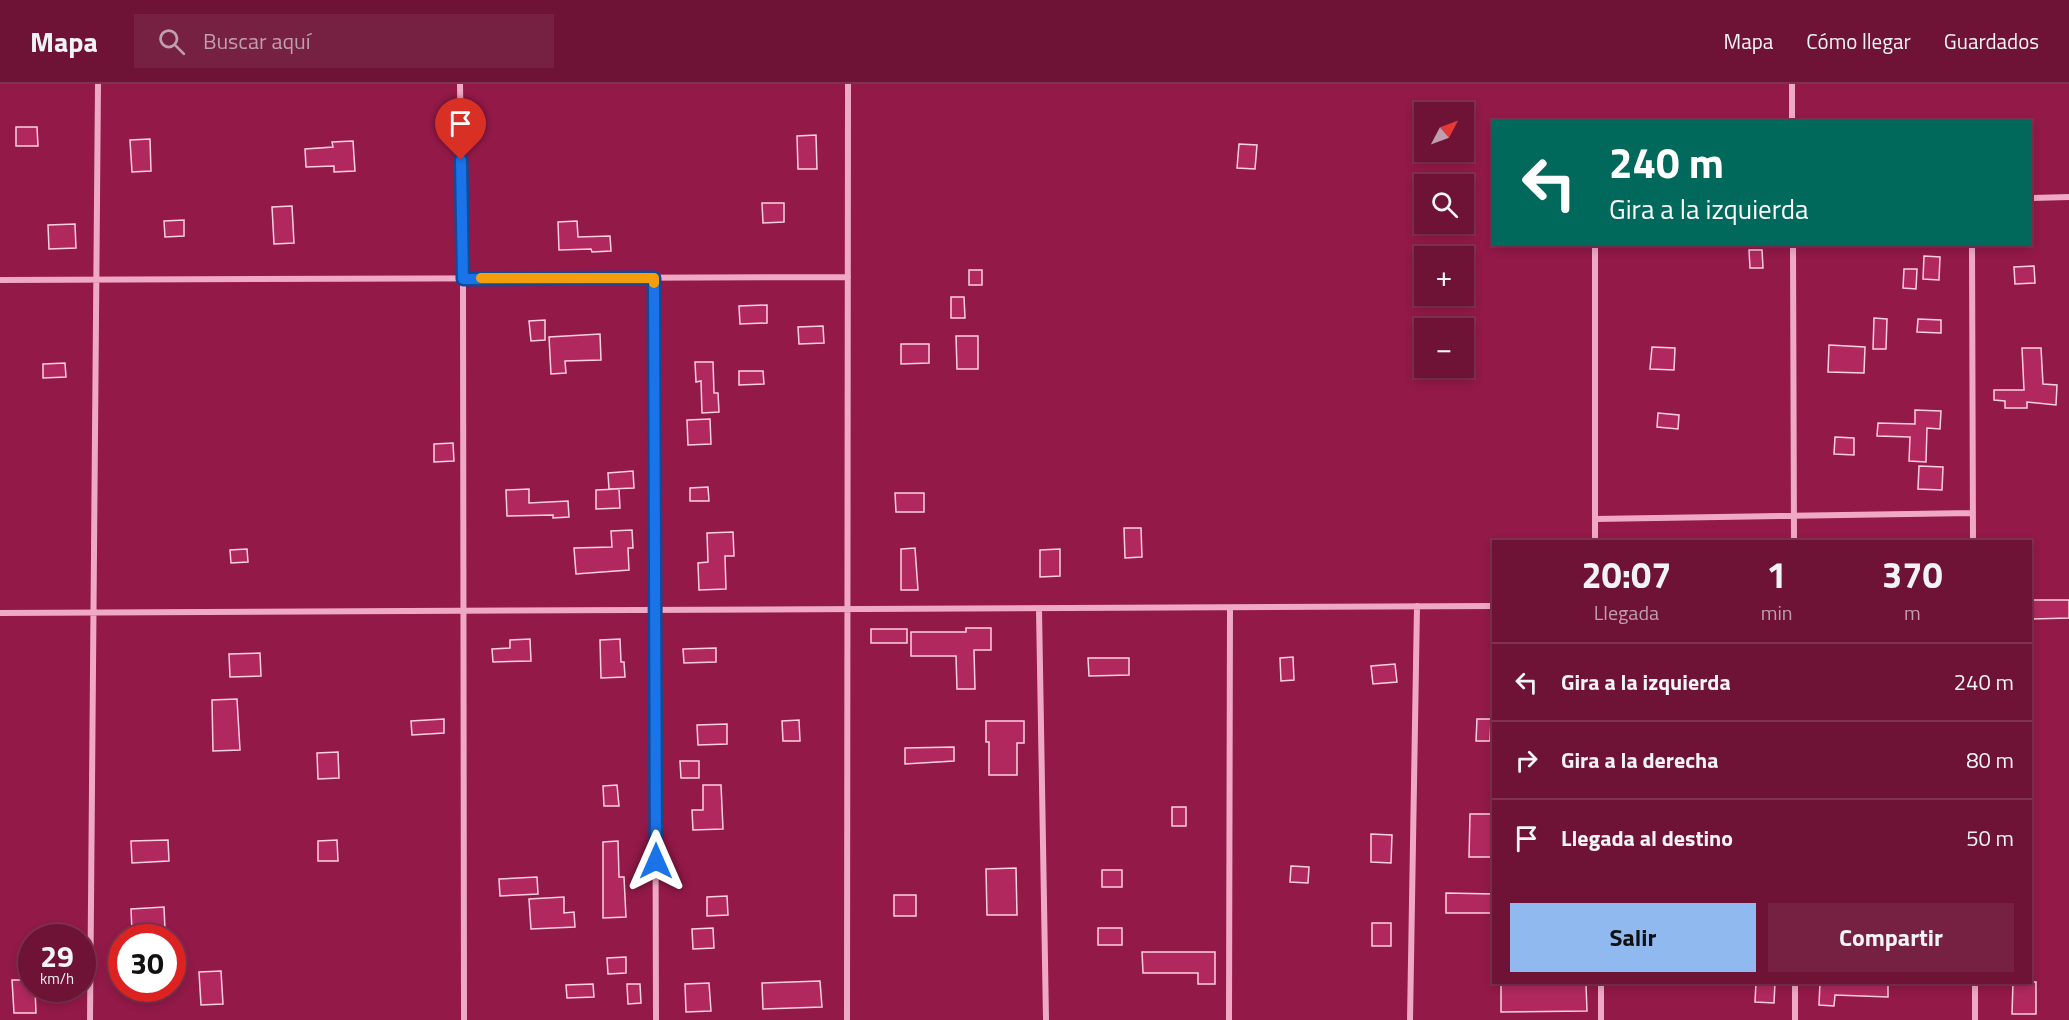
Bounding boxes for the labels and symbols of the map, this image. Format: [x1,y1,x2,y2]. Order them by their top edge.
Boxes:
pin [435,98,486,160]
north arrow [1414,102,1474,162]
position arrow [624,829,688,893]
speed limit sign: 30 [108,924,186,1002]

